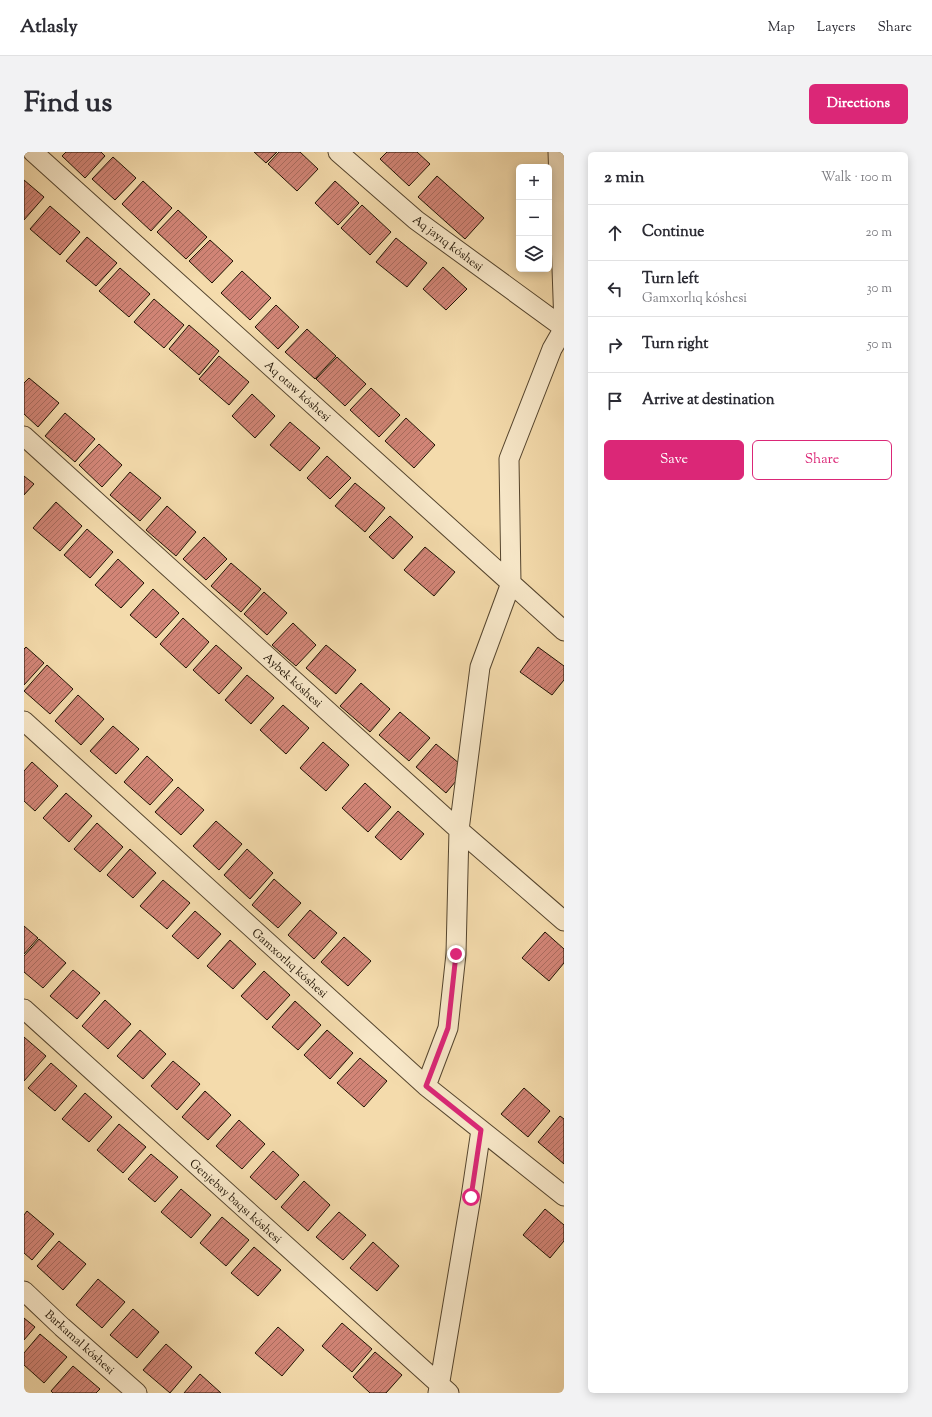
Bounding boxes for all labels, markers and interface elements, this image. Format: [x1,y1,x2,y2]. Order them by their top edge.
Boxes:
text: Atlasly [20,14,78,41]
text: Map [768,18,795,38]
text: Layers [817,18,855,38]
text: Share [877,18,912,38]
text: Find us [24,84,112,124]
button: Directions [809,84,908,124]
map controls [516,164,552,272]
button: + [516,164,552,200]
text: 2 min [604,166,645,190]
text: Walk · 100 m [821,169,892,187]
button: − [516,200,552,236]
street label: Aq jayıq kóshesi [408,211,487,277]
icon: ahead [604,222,626,244]
text: Continue [642,222,704,243]
text: 20 m [866,224,892,242]
button: layers [516,236,552,272]
text: Turn left [642,269,699,290]
icon: left [604,278,626,300]
text: 30 m [866,280,892,298]
text: Ǵamxorlıq kóshesi [642,290,747,308]
icon: right [604,334,626,356]
text: Turn right [642,334,708,355]
text: 50 m [867,336,892,354]
street label: Aq otaw kóshesi [260,357,335,427]
icon: arrive [604,390,626,412]
text: Arrive at destination [642,390,775,411]
button: Save [604,440,744,480]
button: Share [752,440,892,480]
street label: Aybek kóshesi [259,649,326,713]
street label: Ǵamxorlıq kóshesi [247,925,332,1003]
route end [447,945,465,963]
street label: Genjebay baqsı kóshesi [185,1155,286,1249]
route start [462,1188,480,1206]
street label: Barkamal kóshesi [40,1306,119,1380]

